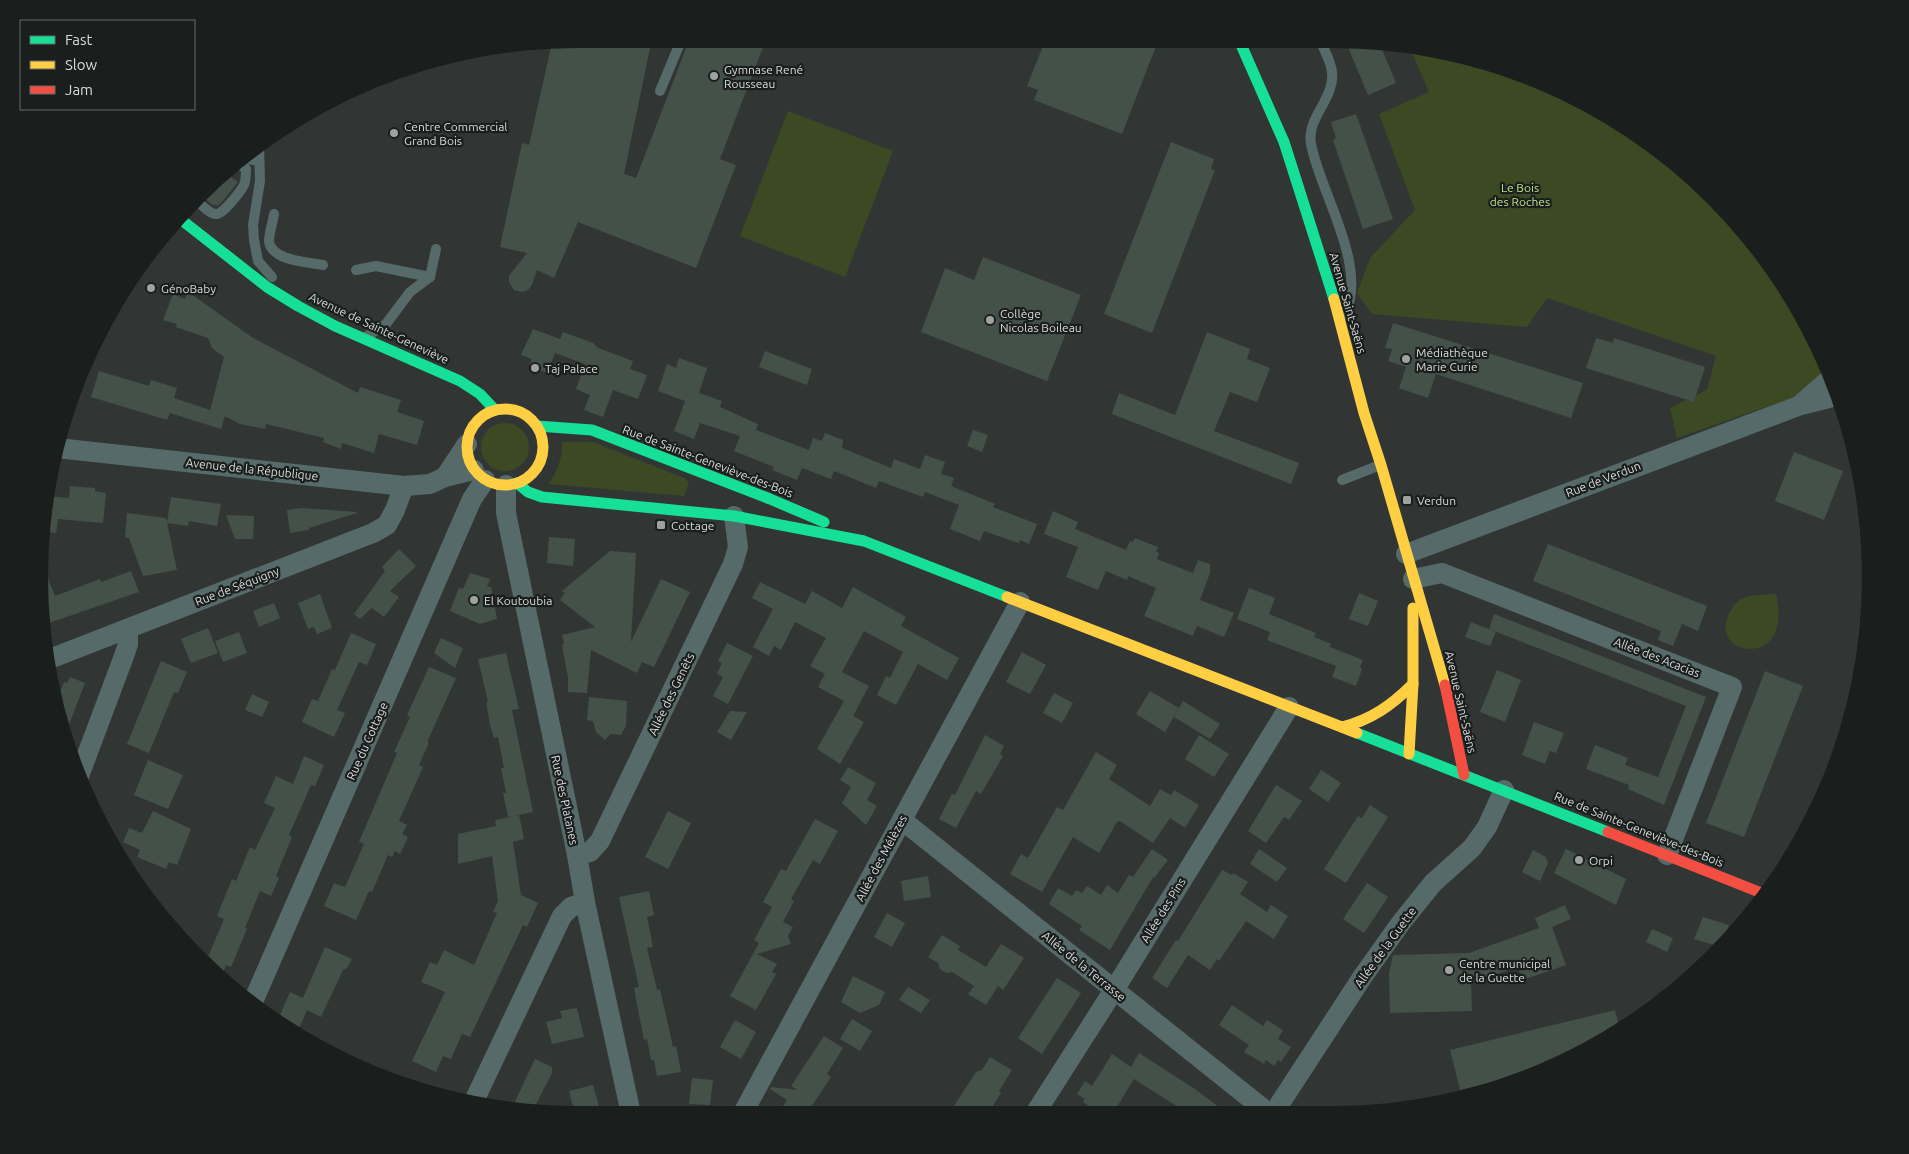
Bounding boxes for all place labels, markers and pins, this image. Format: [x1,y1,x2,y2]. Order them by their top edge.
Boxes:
place label: Gymnase René Rousseau [724,63,803,90]
marker: Gymnase René Rousseau [708,70,720,82]
place label: Centre Commercial Grand Bois [404,120,508,147]
marker: Centre Commercial Grand Bois [388,127,400,139]
marker: GénoBaby [145,282,157,294]
place label: GénoBaby [161,282,216,295]
place label: Collège Nicolas Boileau [1000,307,1082,334]
marker: Collège Nicolas Boileau [984,314,996,326]
place label: Médiathèque Marie Curie [1416,346,1488,373]
marker: Médiathèque Marie Curie [1400,353,1412,365]
marker: Taj Palace [529,362,541,374]
place label: Taj Palace [545,362,598,375]
marker: Verdun [1401,494,1413,506]
place label: Verdun [1417,494,1456,507]
marker: Cottage [655,519,667,531]
place label: Cottage [671,519,714,532]
marker: El Koutoubia [468,594,480,606]
place label: El Koutoubia [484,594,552,607]
marker: Orpi [1573,854,1585,866]
place label: Orpi [1589,854,1613,867]
place label: Centre municipal de la Guette [1459,957,1550,984]
marker: Centre municipal de la Guette [1443,964,1455,976]

